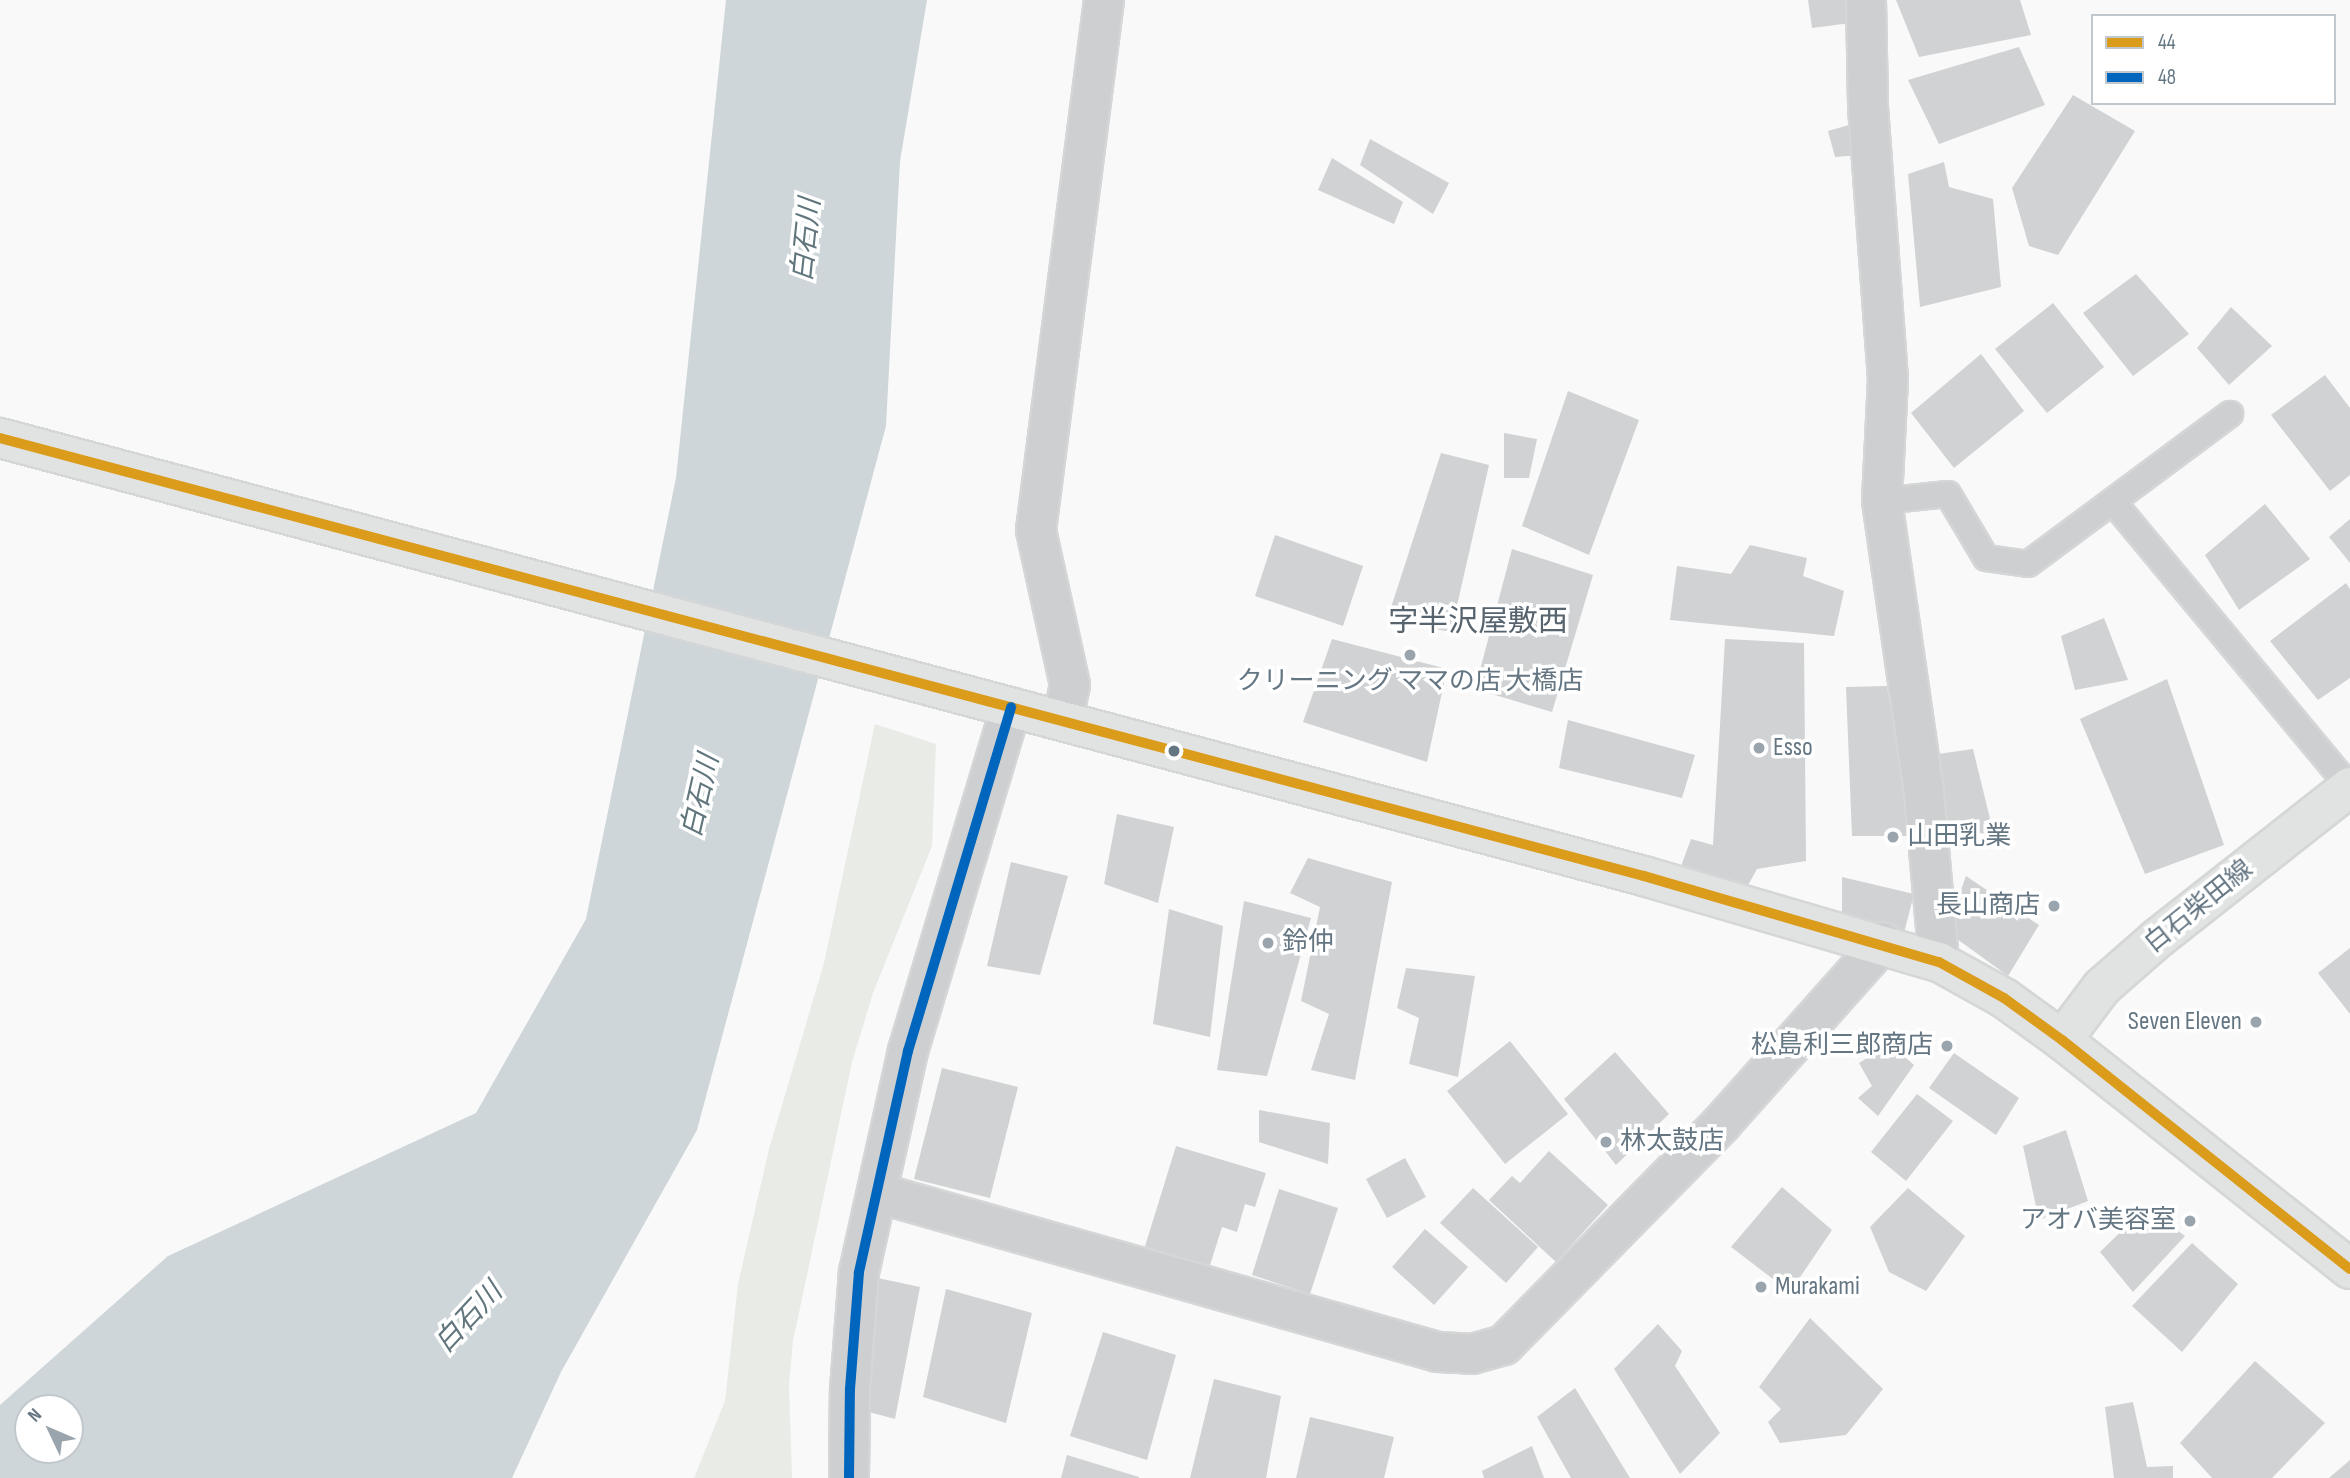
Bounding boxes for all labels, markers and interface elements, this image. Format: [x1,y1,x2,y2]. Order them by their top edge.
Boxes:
legend [2091,14,2336,105]
text: 44 [2158,30,2176,55]
text: 48 [2158,65,2176,90]
water label: 白石川 [786,196,828,284]
district label: 字半沢屋敷西 [1388,604,1568,640]
marker: クリーニング ママの店 大橋店 [1402,647,1418,663]
place label: クリーニング ママの店 大橋店 [1237,666,1583,698]
place label: Esso [1773,732,1813,764]
marker: Esso [1751,740,1767,756]
unlabelled marker [1167,744,1181,758]
water label: 白石川 [675,751,727,841]
place label: 山田乳業 [1907,821,2011,853]
marker: 山田乳業 [1885,829,1901,845]
street label: 白石柴田線 [2139,854,2259,960]
place label: 長山商店 [1936,890,2040,922]
marker: 長山商店 [2046,898,2062,914]
place label: 鈴仲 [1282,927,1334,959]
marker: 鈴仲 [1260,935,1276,951]
place label: Seven Eleven [2128,1006,2242,1038]
marker: Seven Eleven [2248,1014,2264,1030]
place label: 松島利三郎商店 [1751,1030,1933,1062]
marker: 松島利三郎商店 [1939,1038,1955,1054]
place label: 林太鼓店 [1620,1126,1724,1158]
marker: 林太鼓店 [1598,1134,1614,1150]
place label: アオバ美容室 [2020,1205,2176,1237]
marker: アオバ美容室 [2182,1213,2198,1229]
place label: Murakami [1775,1271,1860,1303]
water label: 白石川 [428,1276,510,1360]
marker: Murakami [1753,1279,1769,1295]
north arrow [14,1394,84,1464]
text: N [23,1404,47,1427]

